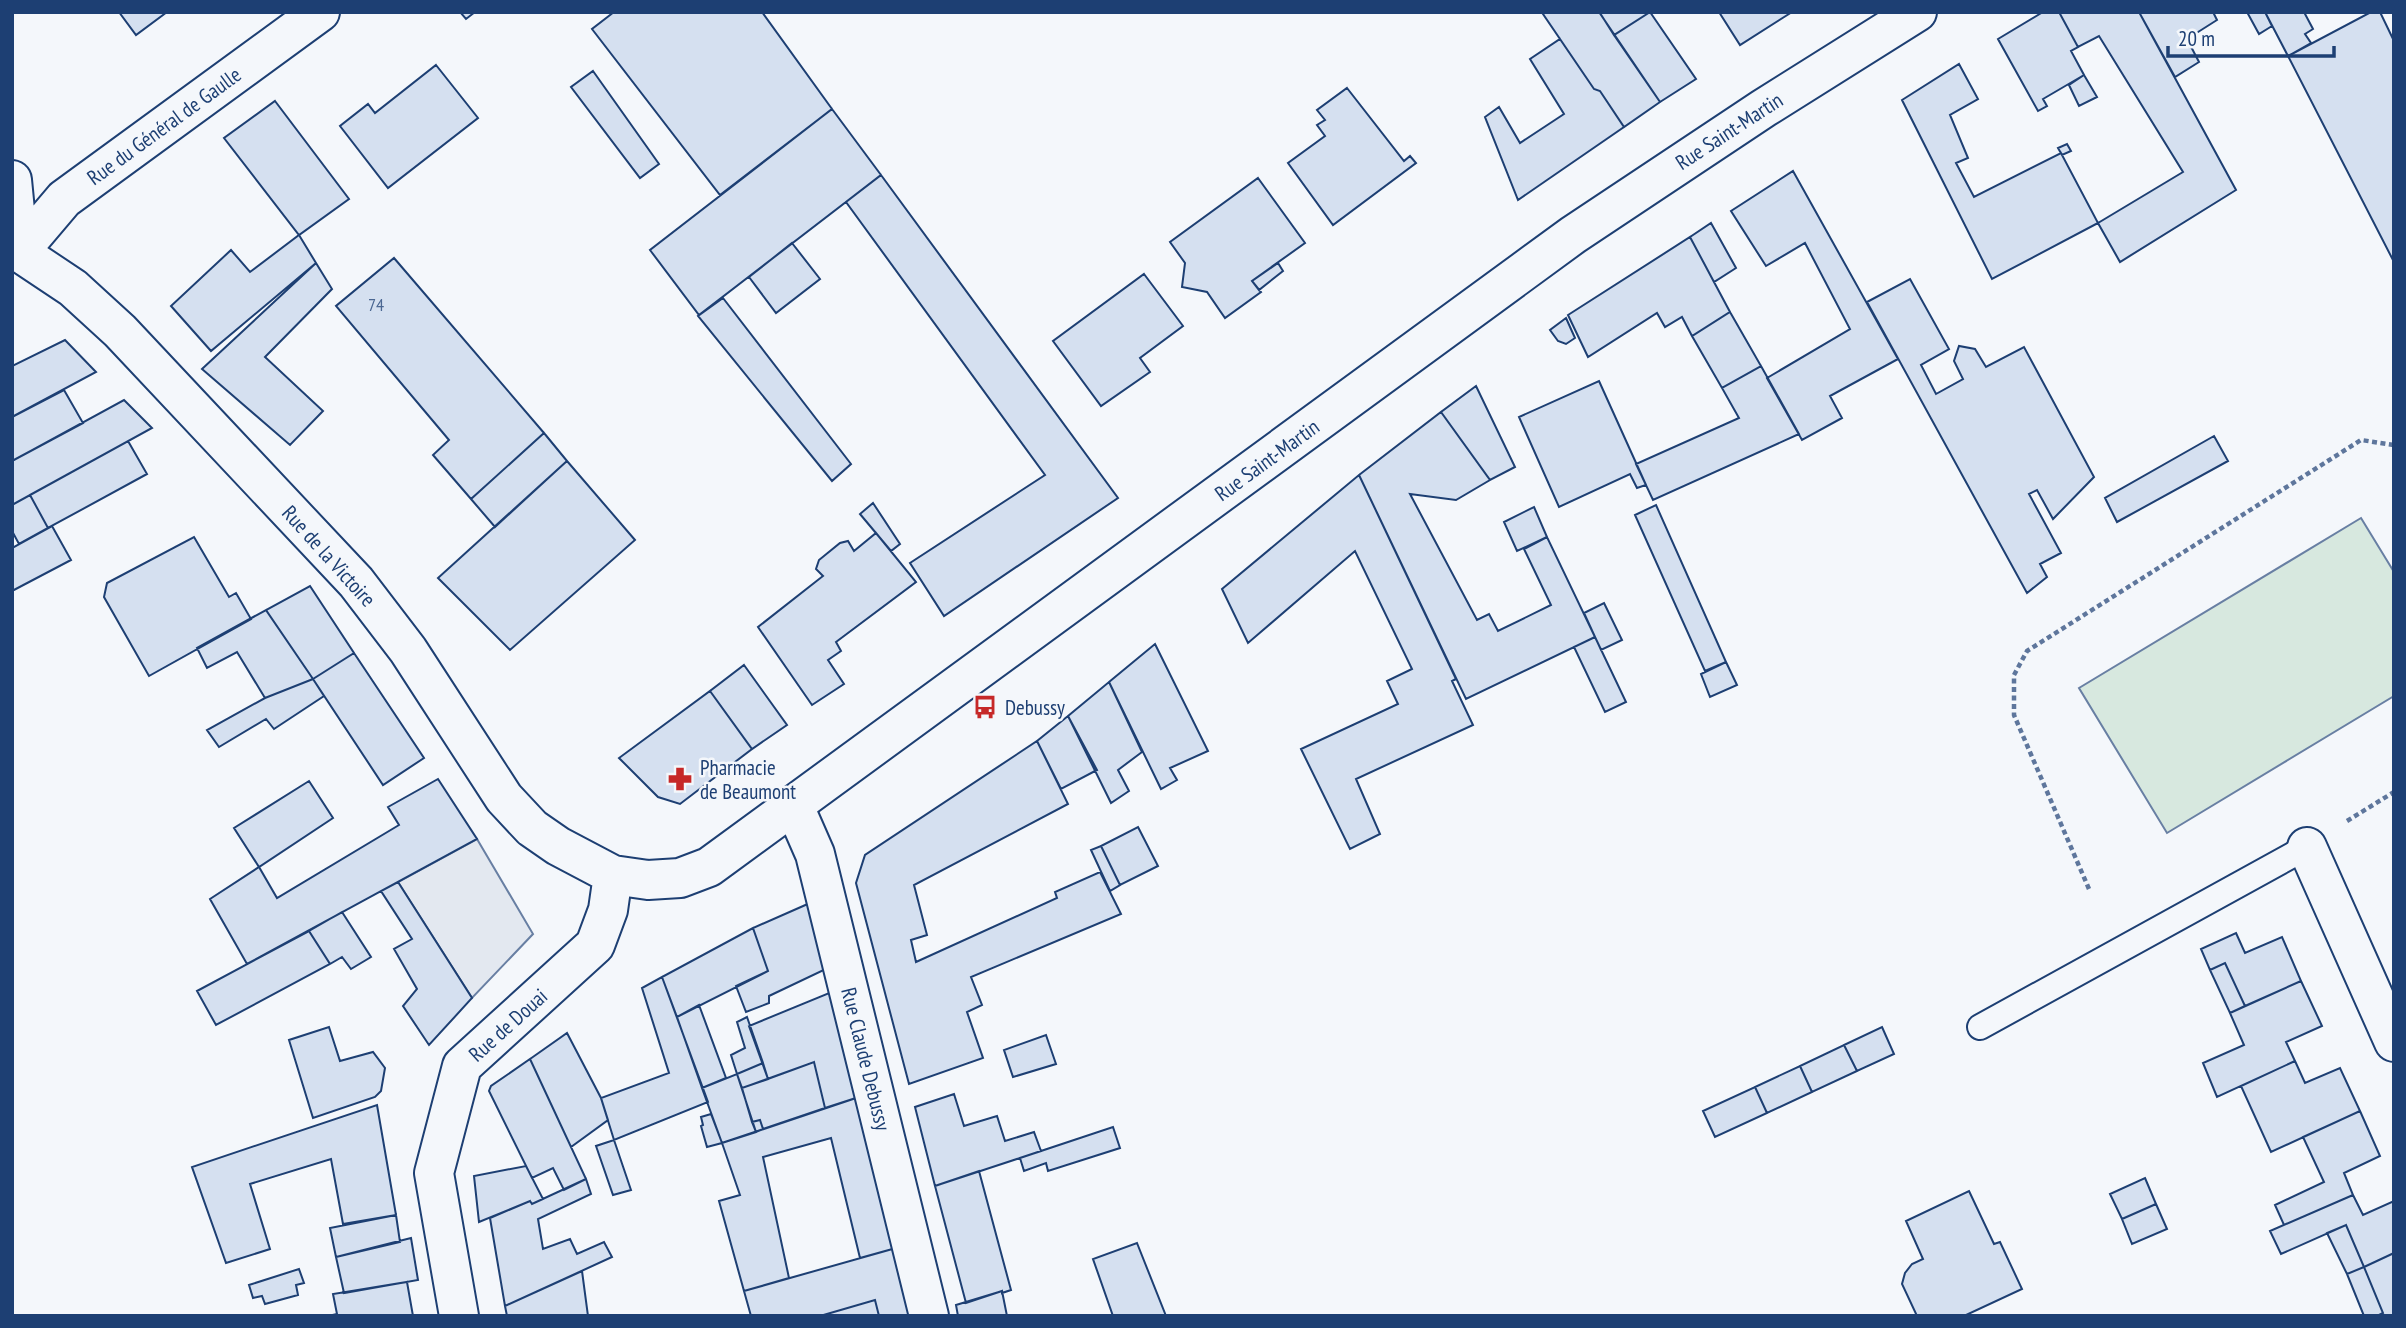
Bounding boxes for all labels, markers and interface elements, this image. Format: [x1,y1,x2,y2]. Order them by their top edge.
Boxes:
scale bar [2168,14,2334,58]
text: 20 m [2178,25,2215,52]
street label: Rue du Général de Gaulle [82,61,246,191]
street label: Rue Saint-Martin [1670,86,1788,176]
house number: 74 [368,293,384,316]
street label: Rue Saint-Martin [1210,413,1324,507]
street label: Rue de la Victoire [276,500,382,612]
bus stop icon: Debussy [971,693,999,721]
place label: Debussy [1005,694,1065,721]
place label: Pharmacie de Beaumont [700,754,796,805]
pharmacy icon: Pharmacie de Beaumont [666,765,694,793]
street label: Rue de Douai [463,983,553,1067]
street label: Rue Claude Debussy [835,985,897,1133]

